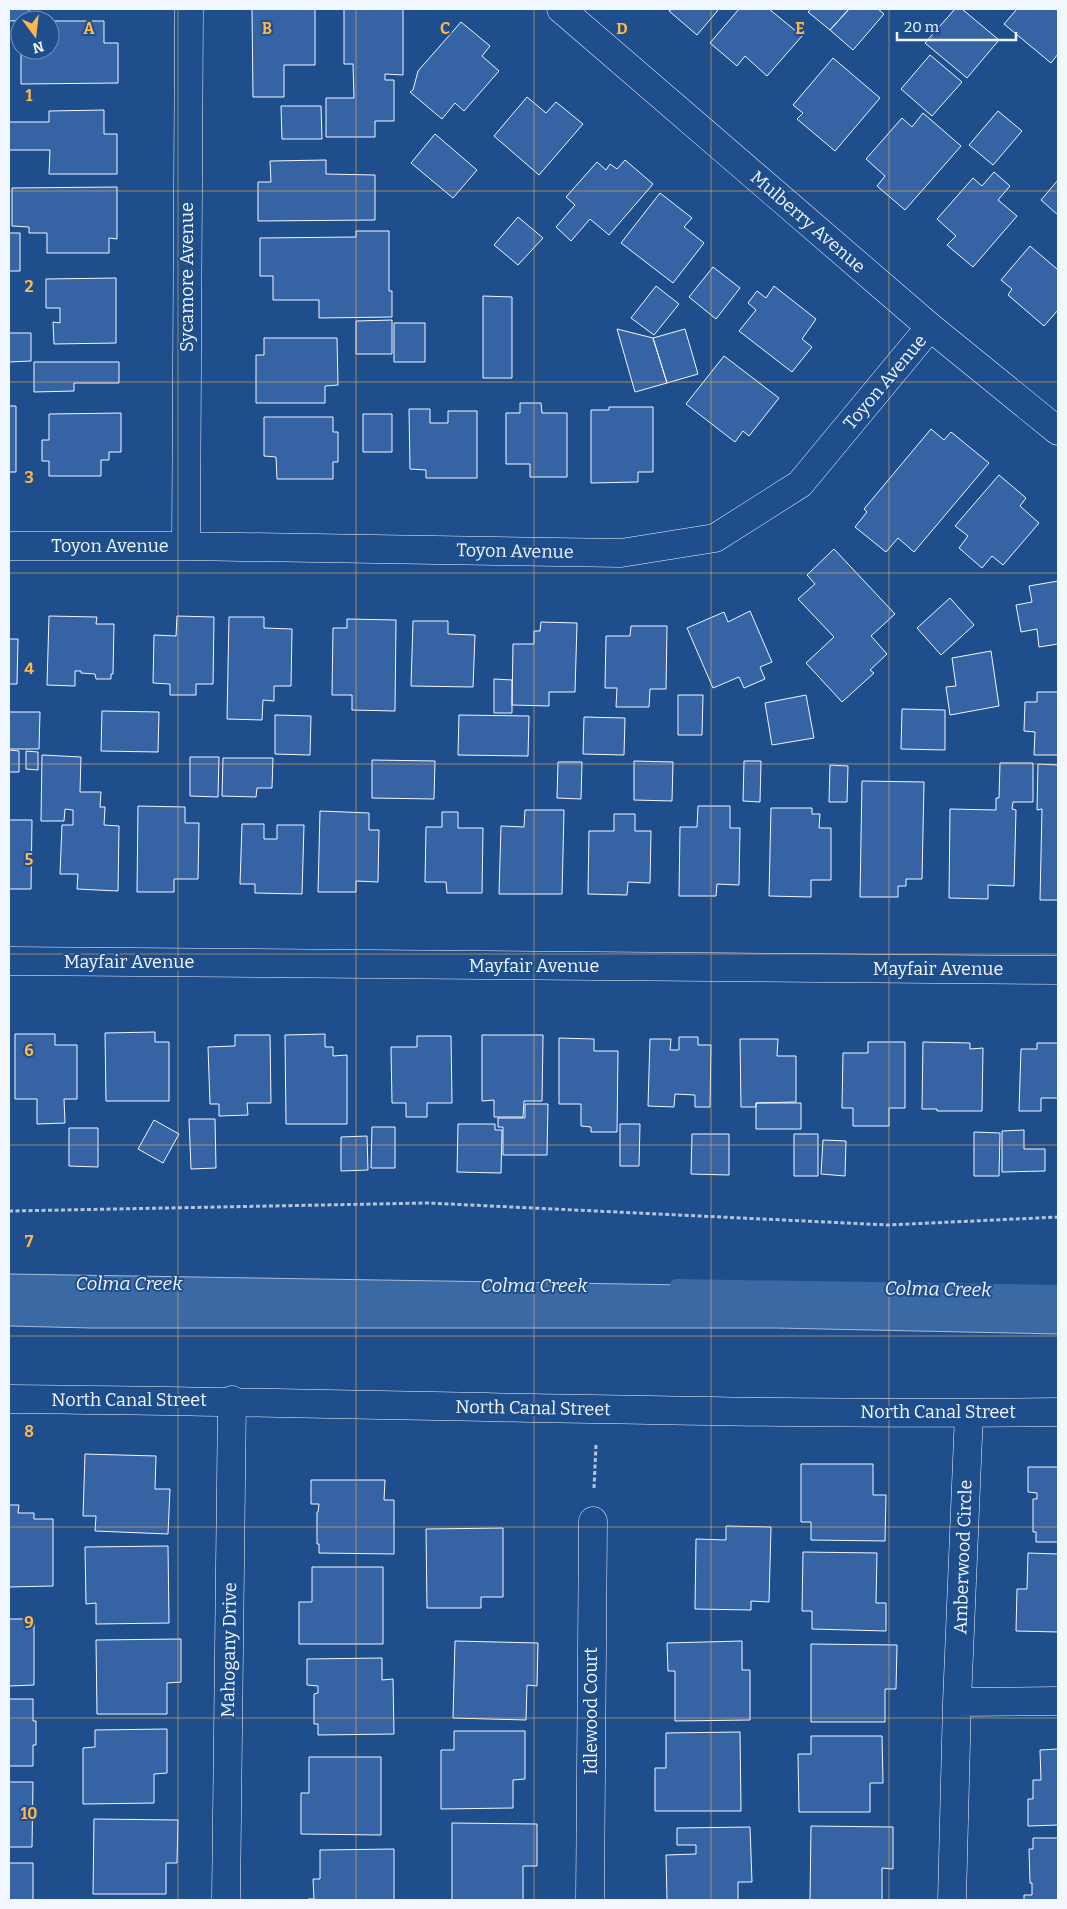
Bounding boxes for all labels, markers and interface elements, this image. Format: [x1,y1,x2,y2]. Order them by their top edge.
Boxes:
north arrow [10,10,60,60]
scale bar [897,10,1016,42]
text: 20 m [904,18,940,36]
text: A [83,19,95,38]
text: B [262,19,272,38]
text: C [440,19,450,38]
text: D [616,19,628,38]
text: E [795,19,805,38]
text: N [31,37,46,57]
text: 1 [26,86,33,105]
street label: Mulberry Avenue [746,166,870,278]
street label: Sycamore Avenue [176,202,198,352]
text: 2 [24,277,34,296]
street label: Toyon Avenue [839,330,931,434]
text: 3 [24,468,34,487]
street label: Toyon Avenue [51,535,169,557]
street label: Toyon Avenue [456,539,574,563]
text: 4 [24,659,34,678]
text: 5 [25,850,34,869]
street label: Mayfair Avenue [64,951,194,973]
street label: Mayfair Avenue [469,955,599,977]
street label: Mayfair Avenue [873,958,1003,980]
text: 6 [24,1041,34,1060]
text: 7 [25,1232,34,1251]
water label: Colma Creek [76,1272,183,1295]
water label: Colma Creek [481,1274,588,1297]
water label: Colma Creek [884,1277,992,1301]
street label: North Canal Street [51,1389,207,1411]
street label: North Canal Street [455,1396,611,1420]
street label: North Canal Street [860,1401,1016,1423]
text: 8 [24,1422,34,1441]
street label: Amberwood Circle [949,1479,977,1635]
street label: Mahogany Drive [217,1582,241,1718]
text: 9 [24,1613,34,1632]
street label: Idlewood Court [580,1647,602,1775]
text: 10 [20,1804,38,1823]

